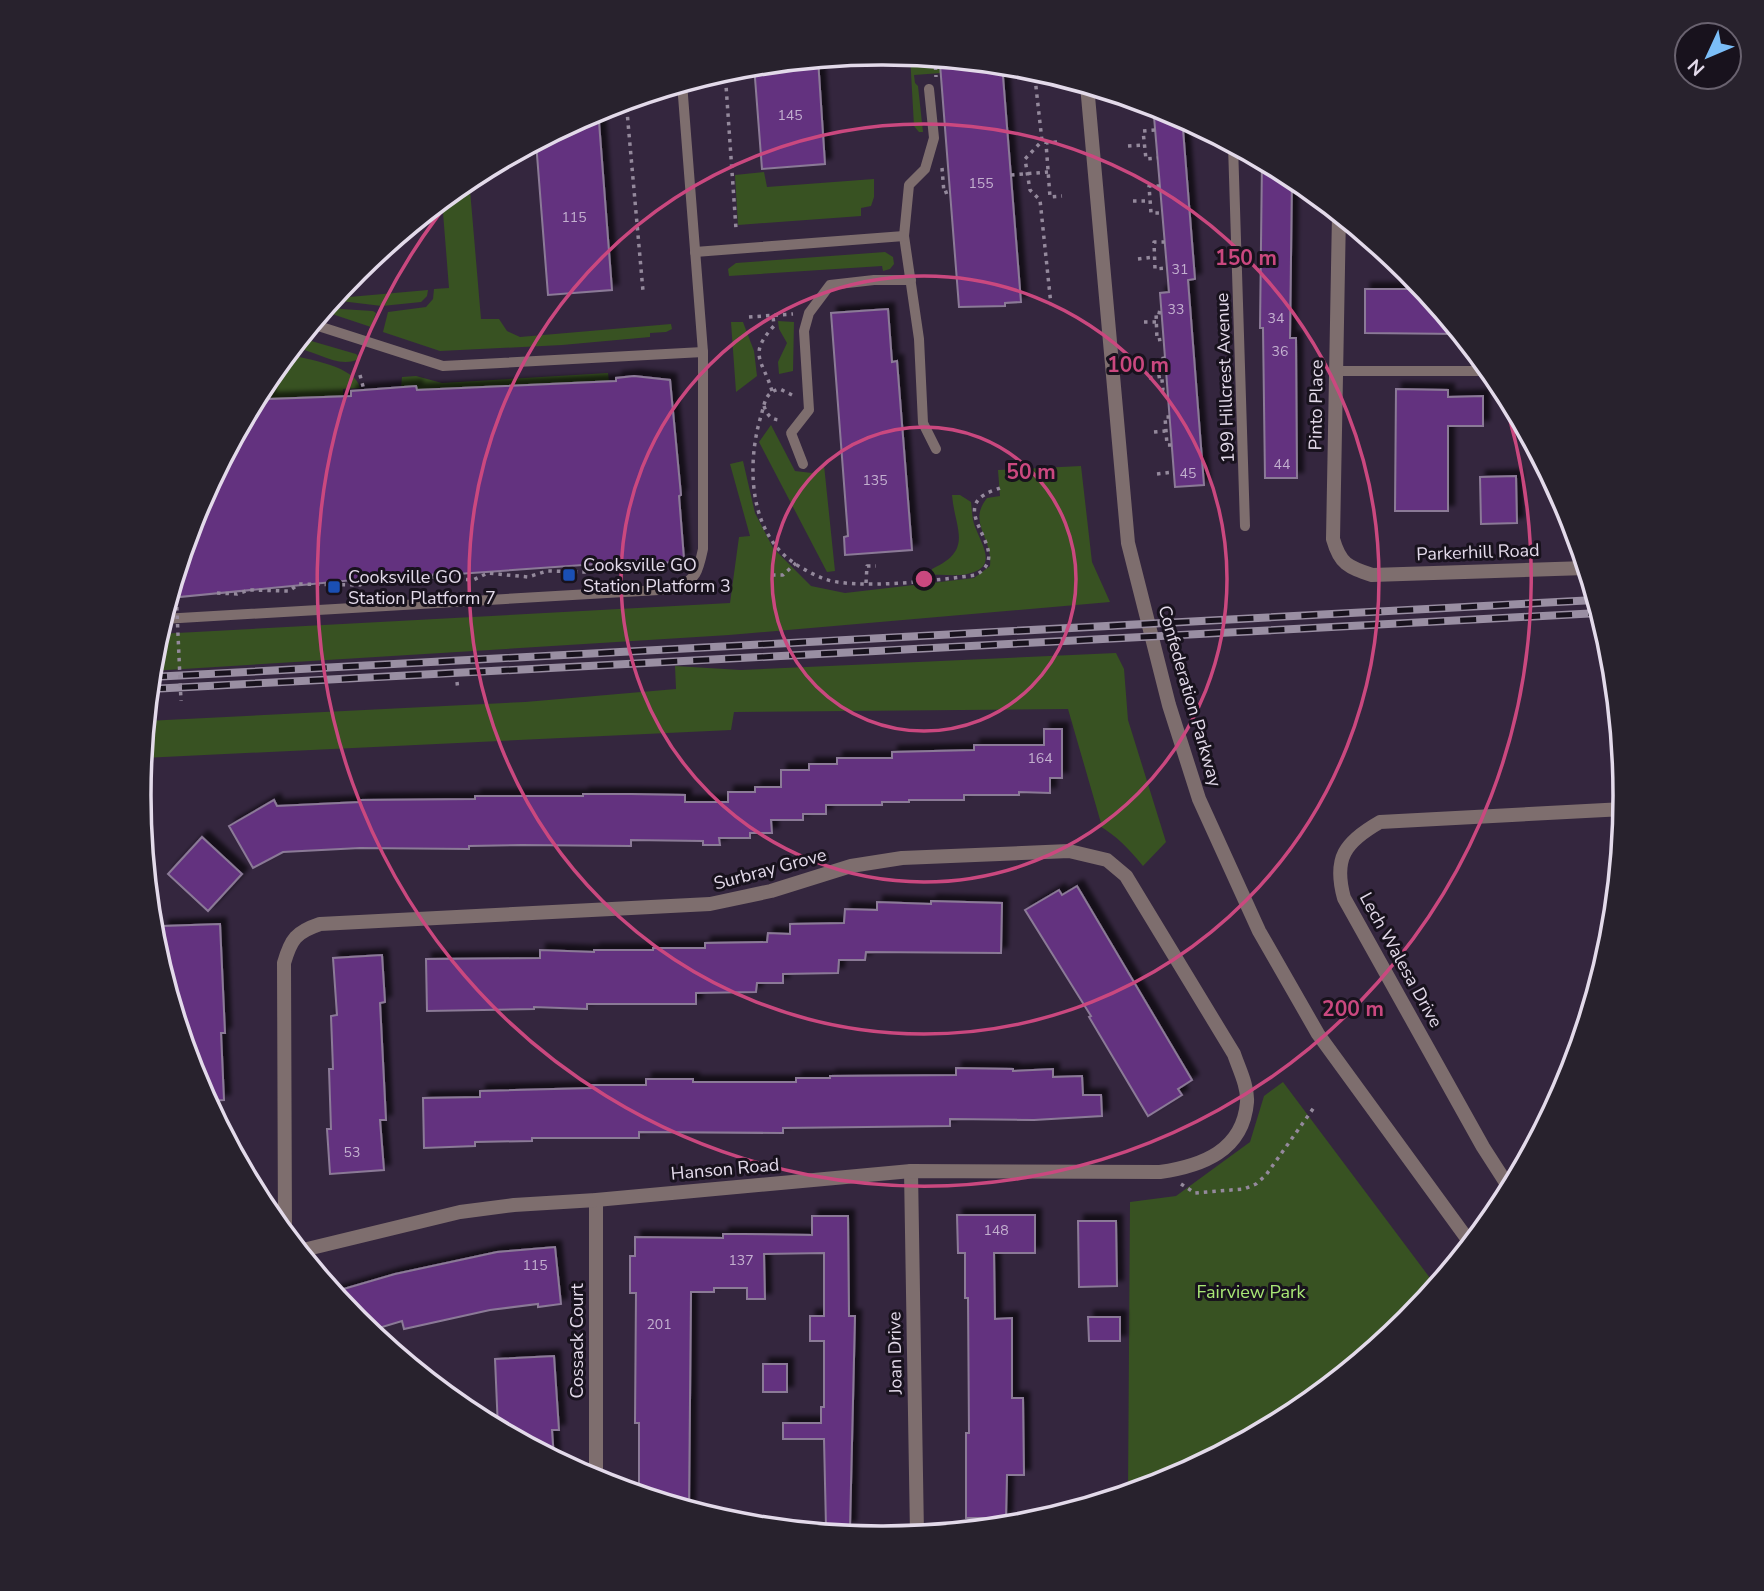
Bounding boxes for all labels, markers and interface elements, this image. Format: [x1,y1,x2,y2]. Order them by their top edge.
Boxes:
north arrow [1673,21,1743,91]
text: N [1682,53,1711,81]
house number: 145 [777,106,803,125]
house number: 155 [968,174,994,193]
house number: 115 [561,208,587,227]
text: 150 m [1215,244,1277,272]
house number: 31 [1172,260,1188,279]
street label: 199 Hillcrest Avenue [1210,292,1240,464]
house number: 33 [1168,300,1184,319]
house number: 34 [1268,309,1284,328]
house number: 36 [1272,342,1288,361]
text: 100 m [1107,351,1169,379]
street label: Pinto Place [1303,359,1329,451]
house number: 44 [1274,455,1290,474]
text: 50 m [1006,458,1056,486]
house number: 45 [1180,464,1196,483]
house number: 135 [862,471,888,490]
street label: Parkerhill Road [1416,538,1540,566]
place label: Cooksville GO Station Platform 3 [583,553,731,598]
place label: Cooksville GO Station Platform 7 [348,565,496,610]
marker: Cooksville GO Station Platform 3 [561,567,577,583]
centre of rings [912,567,936,591]
marker: Cooksville GO Station Platform 7 [326,579,342,595]
street label: Confederation Parkway [1153,603,1228,790]
house number: 164 [1027,749,1053,768]
street label: Surbray Grove [711,842,829,896]
street label: Lech Walesa Drive [1354,888,1448,1032]
text: 200 m [1322,995,1384,1023]
house number: 53 [344,1143,360,1162]
street label: Hanson Road [670,1152,780,1186]
house number: 148 [983,1221,1009,1240]
house number: 137 [728,1251,754,1270]
house number: 115 [522,1256,548,1275]
park label: Fairview Park [1197,1280,1306,1304]
street label: Cossack Court [565,1283,589,1399]
street label: Joan Drive [882,1311,908,1396]
house number: 201 [646,1315,672,1334]

